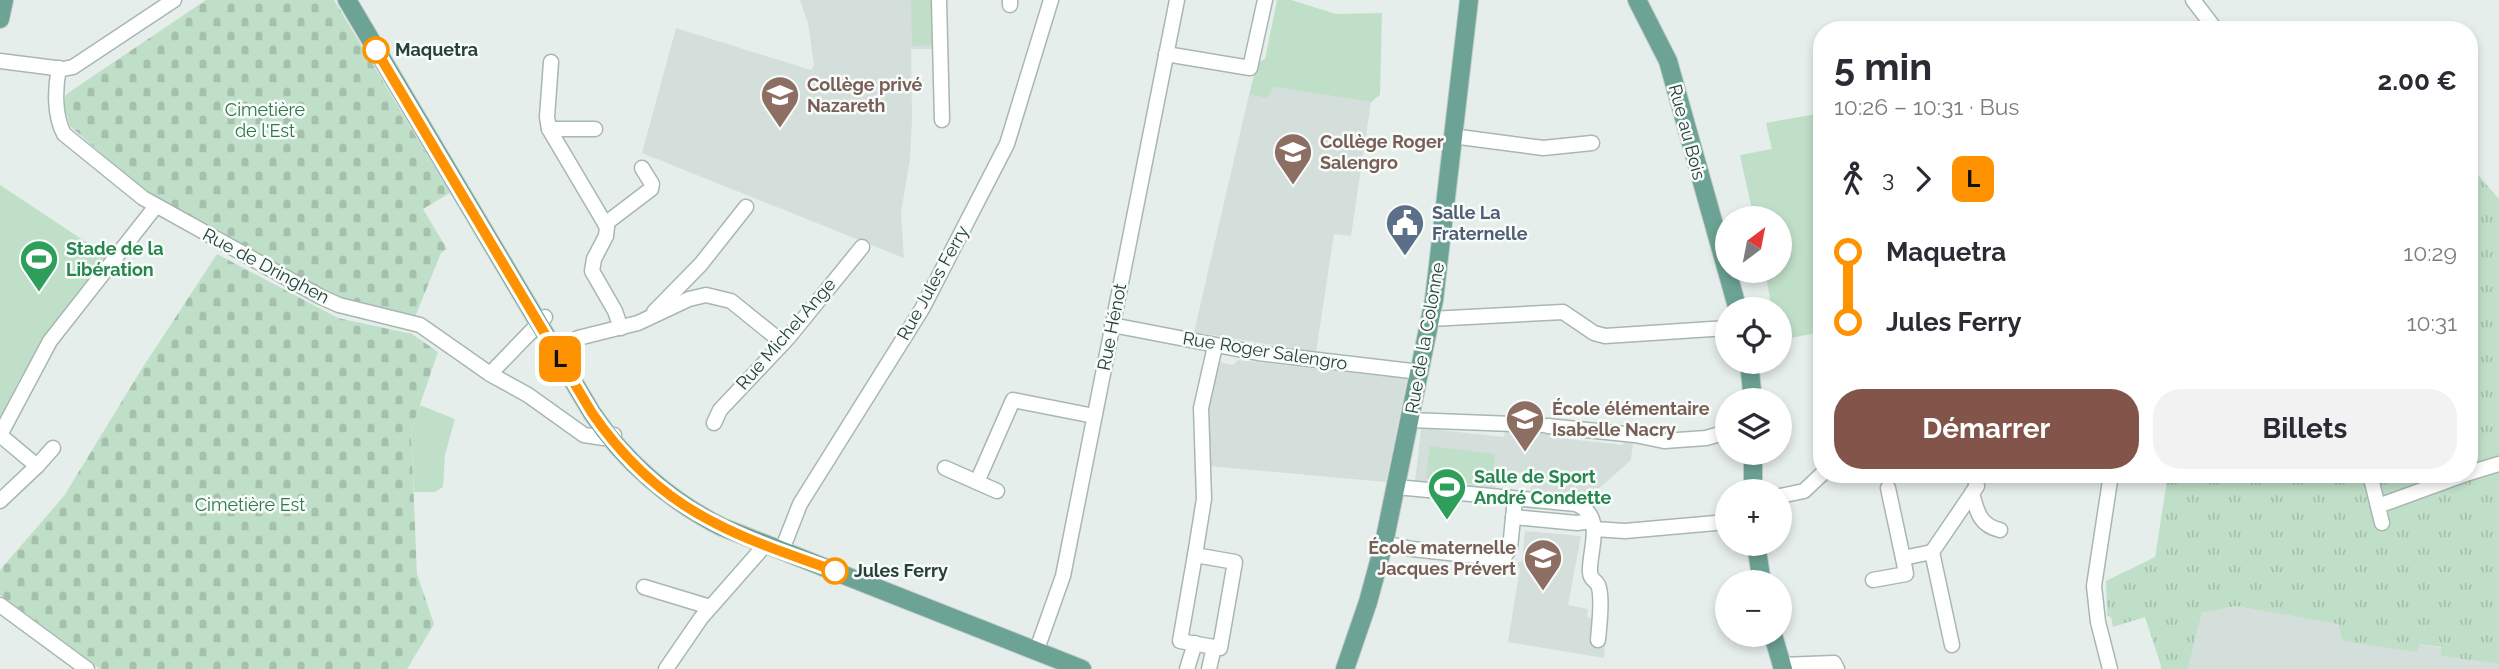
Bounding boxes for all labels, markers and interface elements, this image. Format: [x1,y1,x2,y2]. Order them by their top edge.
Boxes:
marker: Maquetra [363,37,389,63]
place label: Maquetra [395,39,478,60]
text: 5 min [1834,44,1932,89]
text: 2.00 € [2378,66,2457,96]
school or university icon: Collège privé Nazareth [759,74,801,129]
place label: Collège privé Nazareth [807,74,922,116]
street label: Rue au Bois [1665,82,1710,182]
text: 10:26 – 10:31 · Bus [1834,93,2019,120]
park label: Cimetière de l'Est [225,99,306,141]
school or university icon: Collège Roger Salengro [1272,131,1314,186]
place label: Collège Roger Salengro [1320,131,1444,173]
icon: walk [1834,160,1872,198]
icon: forward [1904,160,1942,198]
text: L [1966,164,1980,193]
text: 3 [1882,165,1894,192]
public building icon: Salle La Fraternelle [1384,202,1426,257]
place label: Salle La Fraternelle [1432,202,1528,244]
north arrow [1715,206,1792,284]
map controls [1715,206,1792,647]
street label: Rue Jules Ferry [892,222,973,344]
street label: Rue de Dringhen [199,223,333,308]
text: Maquetra [1886,237,2006,267]
sports icon: Stade de la Libération [18,238,60,293]
place label: Stade de la Libération [66,238,164,280]
text: 10:29 [2403,239,2457,266]
street label: Rue de la Colonne [1401,260,1448,415]
street label: Rue Michel Ange [731,273,840,394]
street label: Rue Hénot [1093,282,1130,372]
button: locate [1715,297,1792,374]
text: Jules Ferry [1886,307,2022,337]
text: 10:31 [2407,309,2457,336]
street label: Rue Roger Salengro [1181,327,1349,374]
line badge: L [537,336,583,382]
text: L [553,344,567,373]
button: layers [1715,388,1792,465]
button: Démarrer [1834,389,2139,469]
button: Billets [2153,389,2457,469]
school or university icon: École élémentaire Isabelle Nacry [1504,398,1546,453]
place label: École élémentaire Isabelle Nacry [1552,398,1710,440]
sports icon: Salle de Sport André Condette [1426,466,1468,521]
place label: Salle de Sport André Condette [1474,466,1612,508]
button: + [1715,479,1792,556]
park label: Cimetière Est [195,494,305,515]
place label: École maternelle Jacques Prévert [1368,537,1516,579]
school or university icon: École maternelle Jacques Prévert [1522,537,1564,592]
marker: Jules Ferry [822,558,848,584]
place label: Jules Ferry [854,560,948,581]
button: − [1715,570,1792,647]

